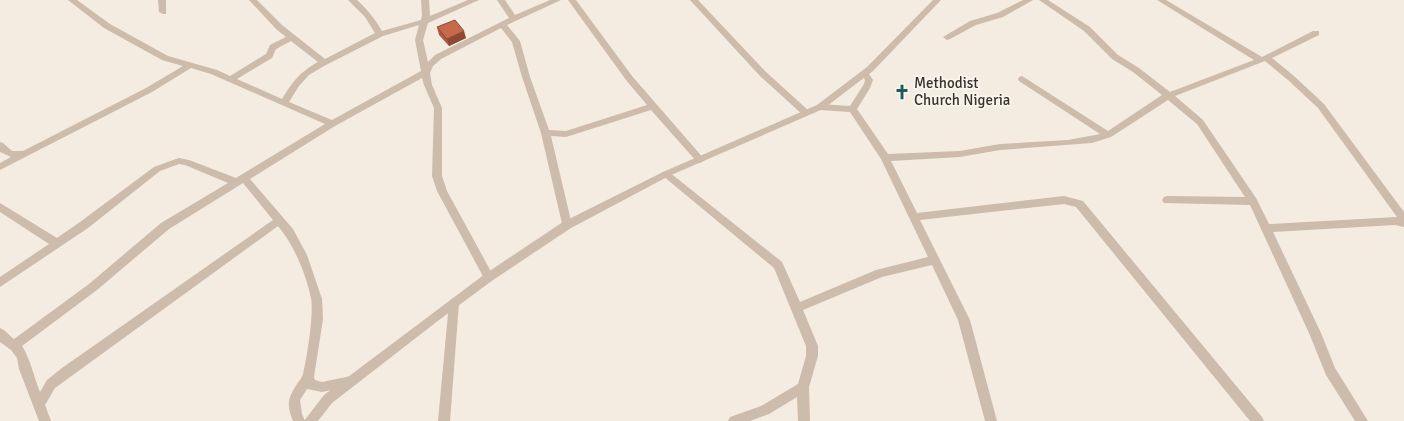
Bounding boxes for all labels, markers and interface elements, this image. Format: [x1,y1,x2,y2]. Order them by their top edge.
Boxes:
place label: Methodist Church Nigeria [914,74,1010,109]
church icon: Methodist Church Nigeria [893,83,911,101]

